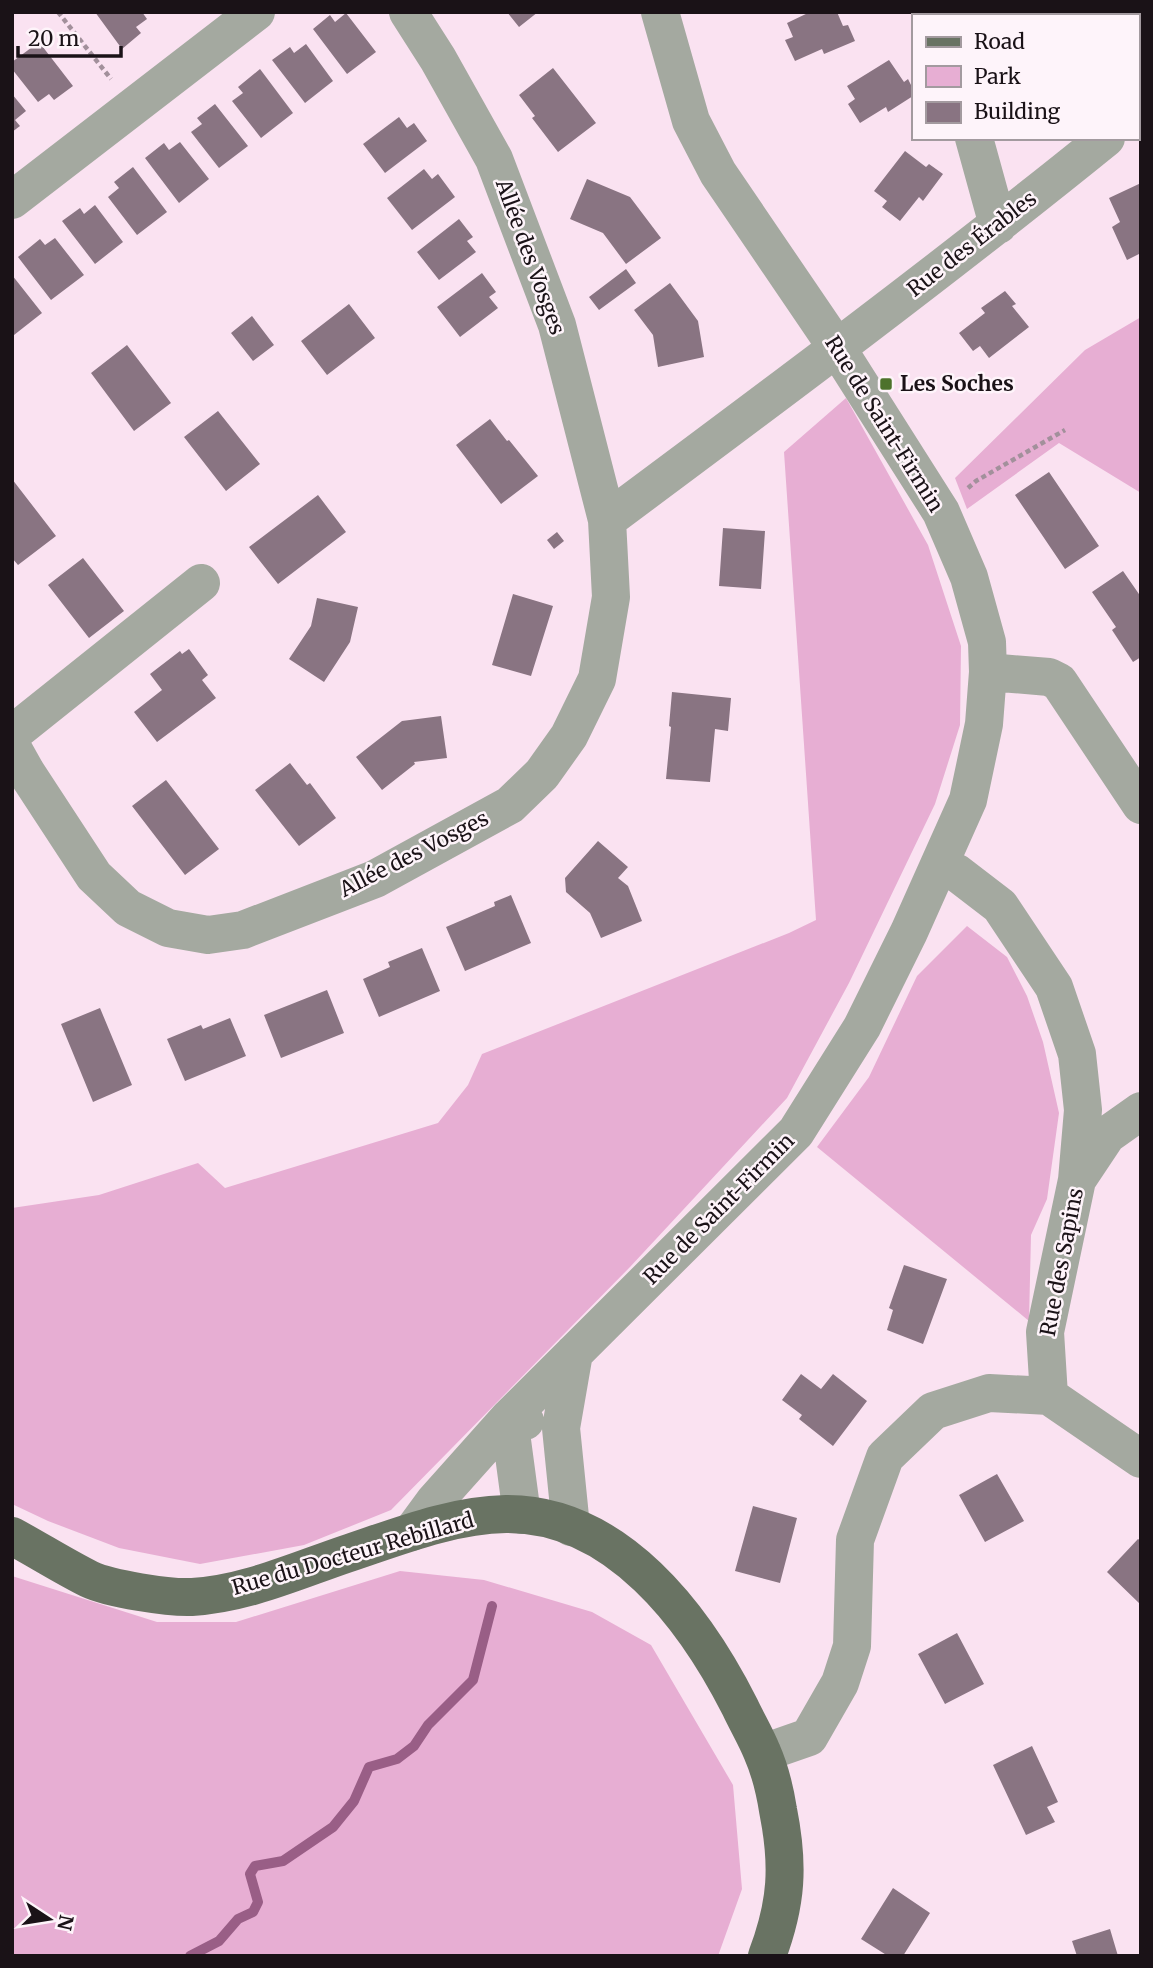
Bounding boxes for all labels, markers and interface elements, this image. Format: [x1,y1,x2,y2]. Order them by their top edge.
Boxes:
scale bar [18,14,121,58]
legend [912,14,1139,140]
text: 20 m [28,25,80,52]
text: Road [974,28,1025,55]
text: Park [974,63,1021,90]
text: Building [974,98,1061,125]
street label: Allée des Vosges [489,174,571,338]
street label: Rue des Érables [901,184,1042,302]
street label: Rue de Saint-Firmin [819,331,950,517]
place label: Les Soches [900,370,1014,397]
marker: Les Soches [878,376,894,392]
street label: Allée des Vosges [334,804,493,903]
street label: Rue de Saint-Firmin [637,1127,800,1290]
street label: Rue des Sapins [1034,1186,1089,1338]
street label: Rue du Docteur Rebillard [229,1506,477,1601]
north arrow [14,1884,84,1954]
text: N [52,1913,79,1932]

